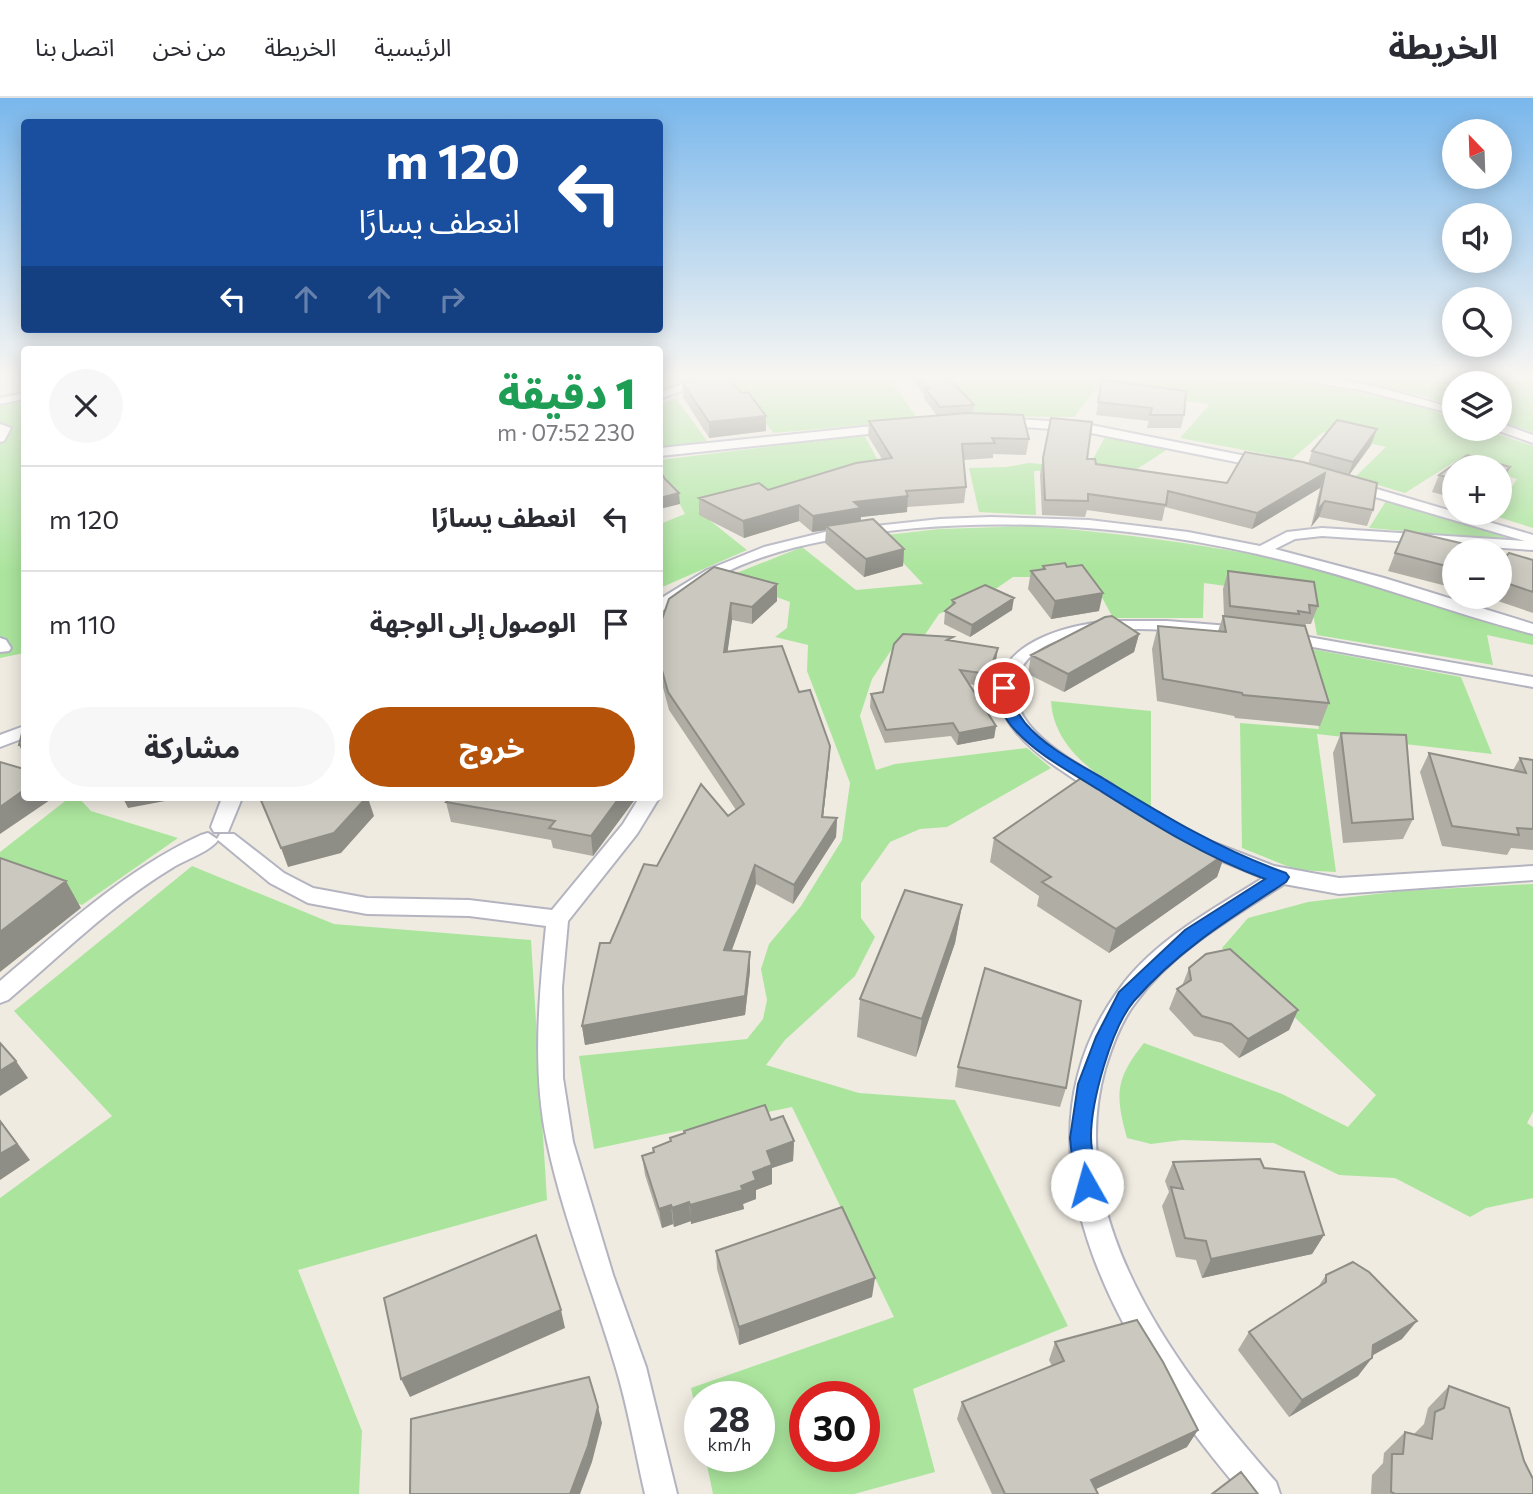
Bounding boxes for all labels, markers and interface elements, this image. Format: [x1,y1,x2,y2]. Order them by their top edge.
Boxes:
text: الخريطة [1388,25,1498,66]
text: اتصل بنا [35,32,114,61]
text: من نحن [152,32,226,61]
text: الخريطة [264,32,336,61]
text: الرئيسية [374,32,452,61]
north arrow [1442,119,1512,189]
map controls [1442,119,1512,609]
text: 120 m [386,129,520,189]
icon: left [544,147,635,238]
text: انعطف يسارًا [358,200,520,240]
button: sound [1442,203,1512,273]
icon: left [214,280,252,318]
icon: ahead [287,280,325,318]
icon: ahead [360,280,398,318]
icon: right [433,280,471,318]
button: search [1442,287,1512,357]
text: 1 دقيقة [498,366,635,418]
button: close [49,369,123,443]
button: layers [1442,371,1512,441]
text: 230 m · 07:52 [497,418,635,446]
button: + [1442,455,1512,525]
icon: left [597,500,635,538]
text: انعطف يسارًا [431,501,576,532]
text: 120 m [49,503,119,534]
button: − [1442,539,1512,609]
icon: arrive [597,605,635,643]
text: الوصول إلى الوجهة [370,606,576,637]
text: 110 m [49,608,116,639]
pin [974,658,1034,718]
icon: arrive [985,669,1023,707]
button: مشاركة [49,707,335,787]
button: خروج [349,707,635,787]
position arrow [1050,1148,1124,1222]
speed limit sign: 30 [789,1381,880,1472]
text: 28 [709,1396,750,1439]
text: km/h [708,1433,751,1455]

